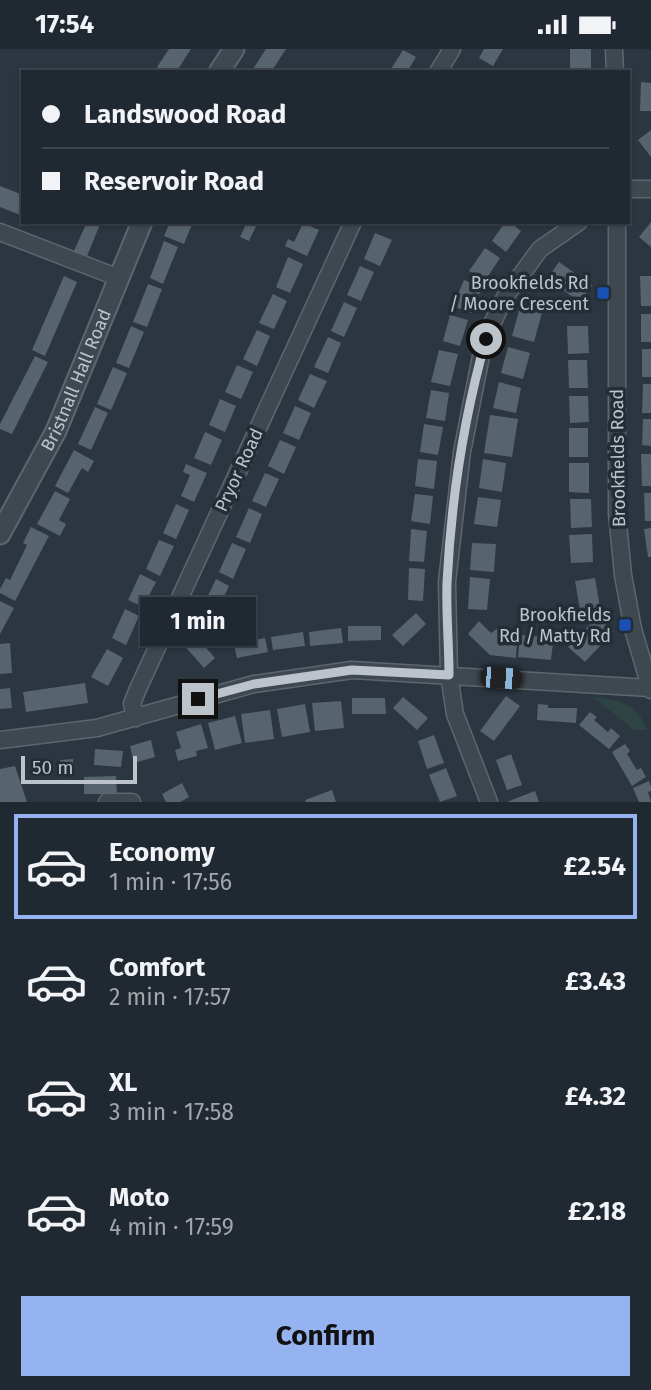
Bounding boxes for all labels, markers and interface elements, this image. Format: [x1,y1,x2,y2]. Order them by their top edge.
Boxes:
text: 17:54 [35,9,94,40]
text: Landswood Road [84,99,286,130]
text: Reservoir Road [84,166,264,197]
place label: Brookfields Rd / Moore Crescent [449,272,589,315]
marker: Brookfields Rd / Moore Crescent [595,285,611,301]
street label: Bristnall Hall Road [36,306,116,455]
route start [470,323,502,355]
street label: Brookfields Road [606,389,630,527]
street label: Pryor Road [210,425,268,515]
callout: 1 min [140,597,256,647]
place label: Brookfields Rd / Matty Rd [499,604,611,647]
text: 1 min [170,607,226,635]
marker: Brookfields Rd / Matty Rd [617,617,633,633]
car [480,666,523,690]
route end [182,683,214,715]
scale bar [21,753,136,785]
text: 50 m [32,756,73,779]
icon: car [25,835,88,898]
text: Economy [109,837,215,868]
text: £2.54 [563,851,626,882]
text: 1 min · 17:56 [109,868,232,896]
icon: car [25,950,88,1013]
text: Comfort [109,952,205,983]
text: £3.43 [565,966,626,997]
text: 2 min · 17:57 [109,983,231,1011]
icon: car [25,1065,88,1128]
text: XL [109,1067,137,1098]
text: £4.32 [565,1081,626,1112]
text: 3 min · 17:58 [109,1098,234,1126]
icon: car [25,1180,88,1243]
text: Moto [109,1182,169,1213]
text: £2.18 [568,1196,626,1227]
text: 4 min · 17:59 [109,1213,234,1241]
button: Confirm [21,1296,630,1376]

